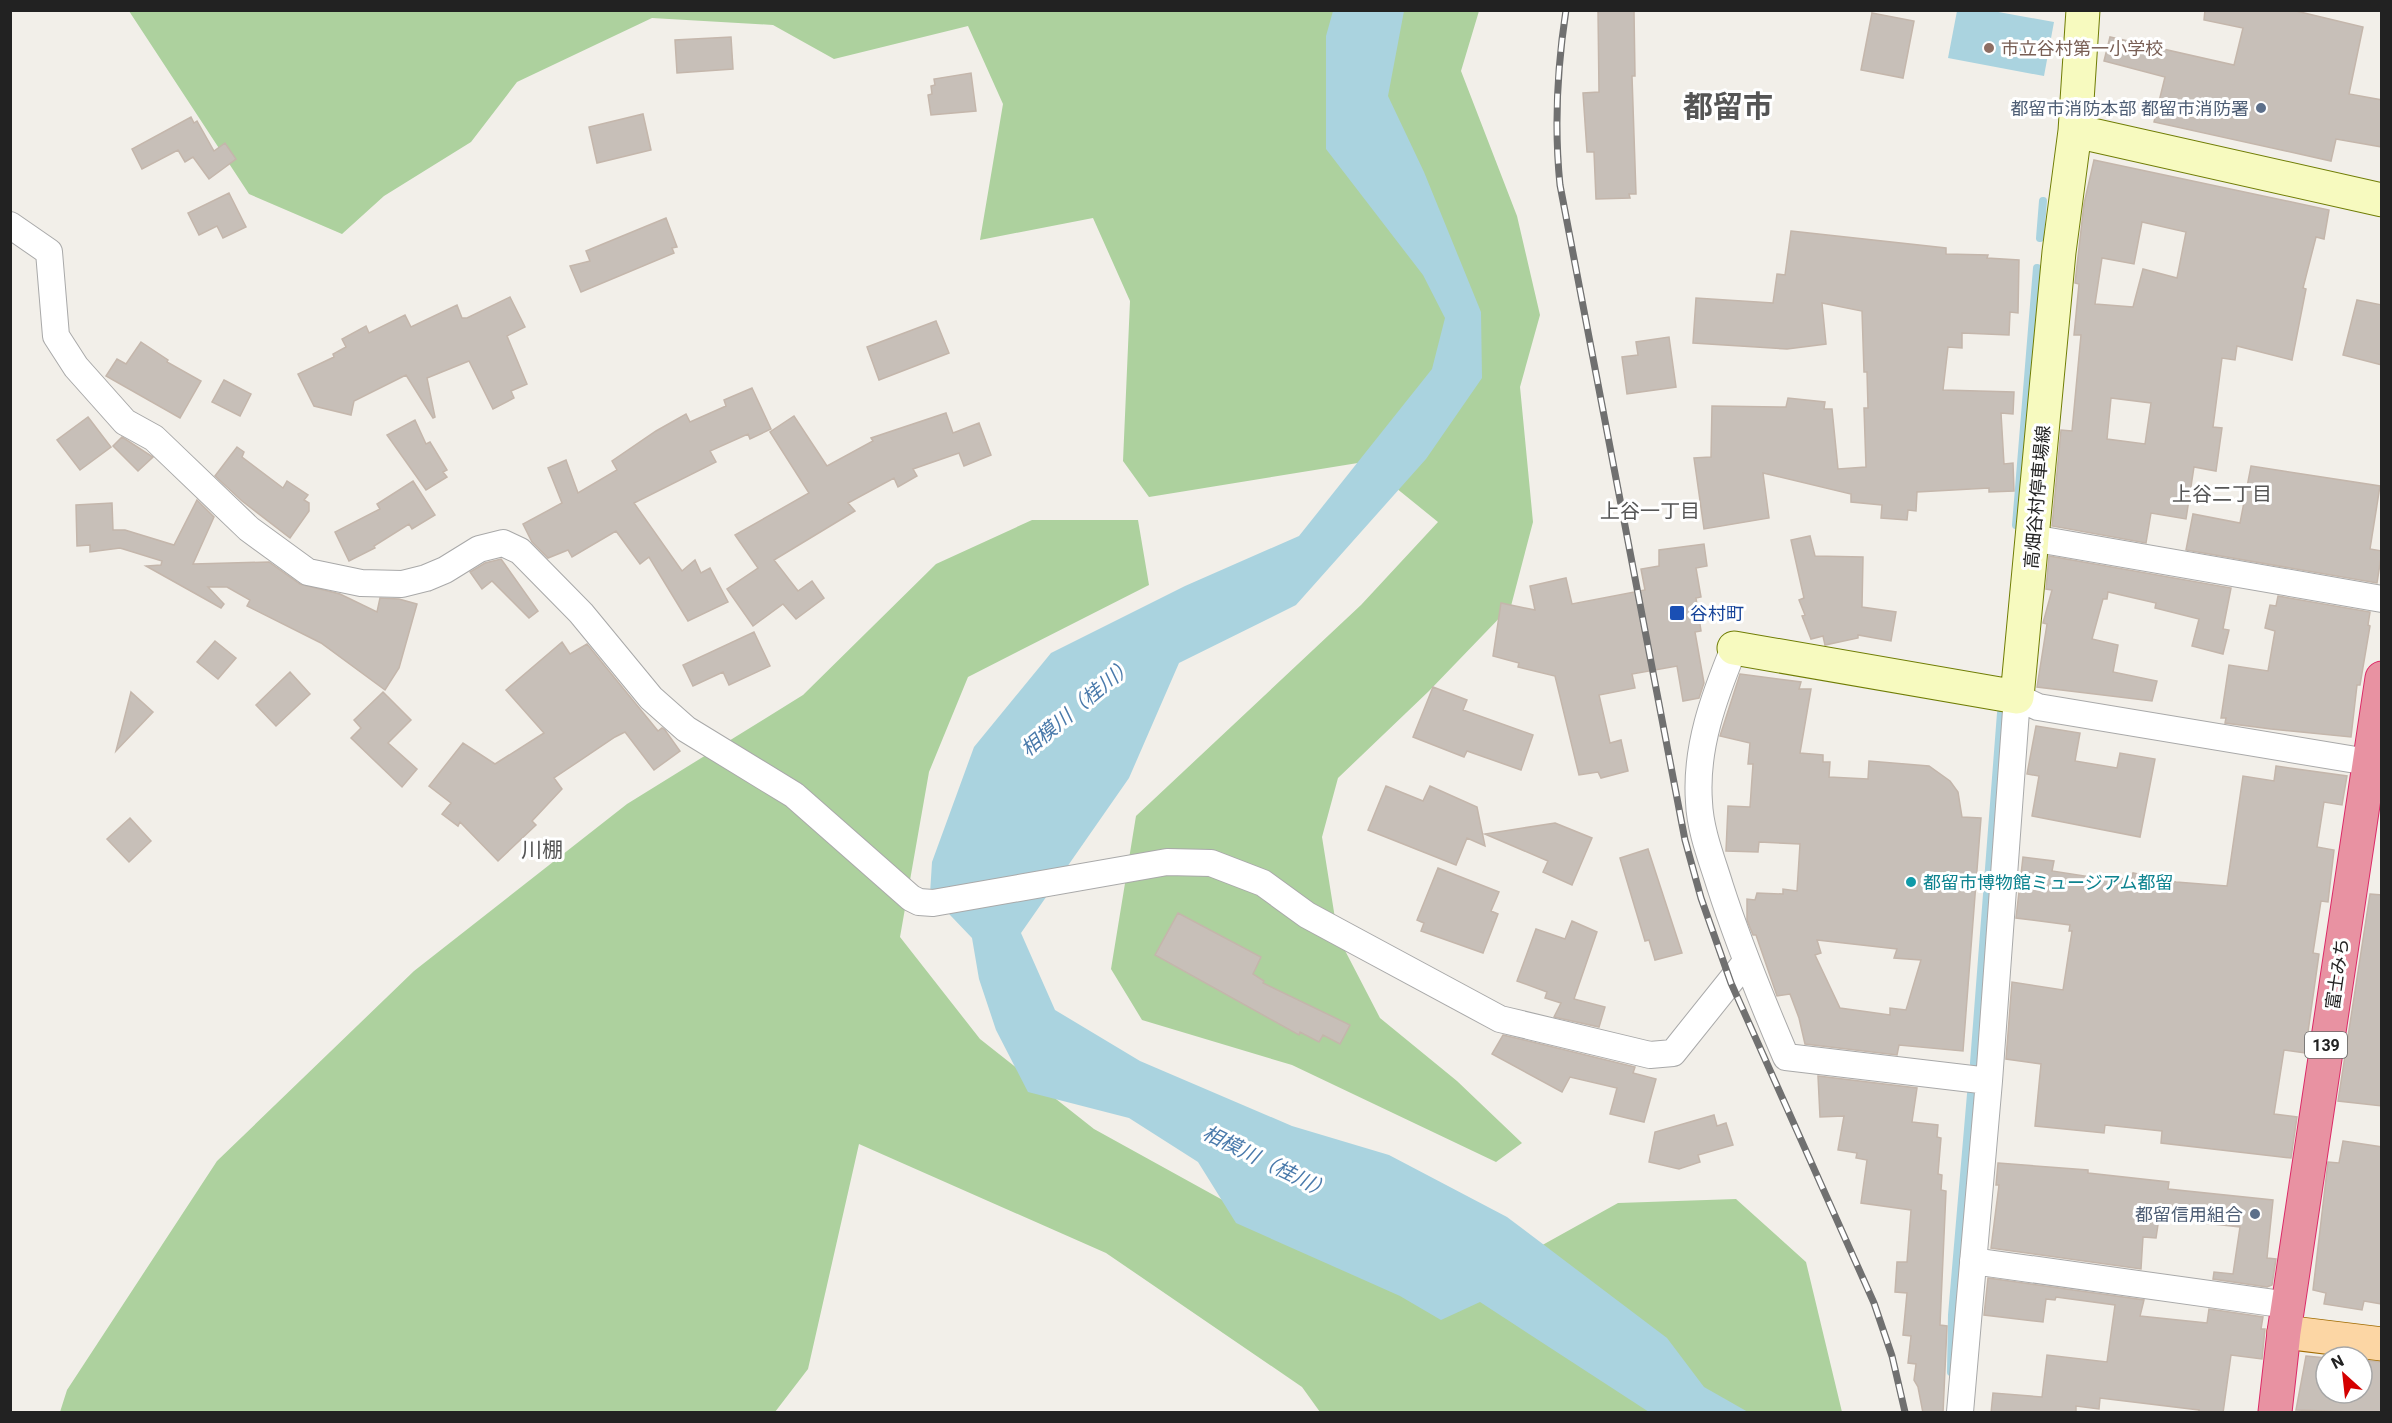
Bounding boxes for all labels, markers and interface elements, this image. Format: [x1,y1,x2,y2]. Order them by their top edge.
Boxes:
place label: 市立谷村第一小学校 [2001,38,2163,59]
marker: 市立谷村第一小学校 [1982,41,1996,55]
district label: 都留市 [1683,89,1773,124]
place label: 都留市消防本部 都留市消防署 [2011,98,2249,119]
marker: 都留市消防本部 都留市消防署 [2254,101,2268,115]
street label: 高畑谷村停車場線 [2020,424,2054,570]
district label: 上谷二丁目 [2172,482,2272,506]
district label: 上谷一丁目 [1600,499,1700,523]
place label: 谷村町 [1690,603,1744,624]
marker: 谷村町 [1668,604,1686,622]
water label: 相模川（桂川） [1016,653,1138,761]
district label: 川棚 [521,838,563,862]
place label: 都留市博物館ミュージアム都留 [1923,872,2173,893]
marker: 都留市博物館ミュージアム都留 [1904,875,1918,889]
street label: 富士みち [2322,937,2352,1011]
road number: 139 [2305,1032,2347,1058]
water label: 相模川（桂川） [1199,1121,1335,1203]
place label: 都留信用組合 [2135,1204,2243,1225]
marker: 都留信用組合 [2248,1207,2262,1221]
north arrow [2314,1345,2374,1405]
text: N [2328,1351,2347,1373]

